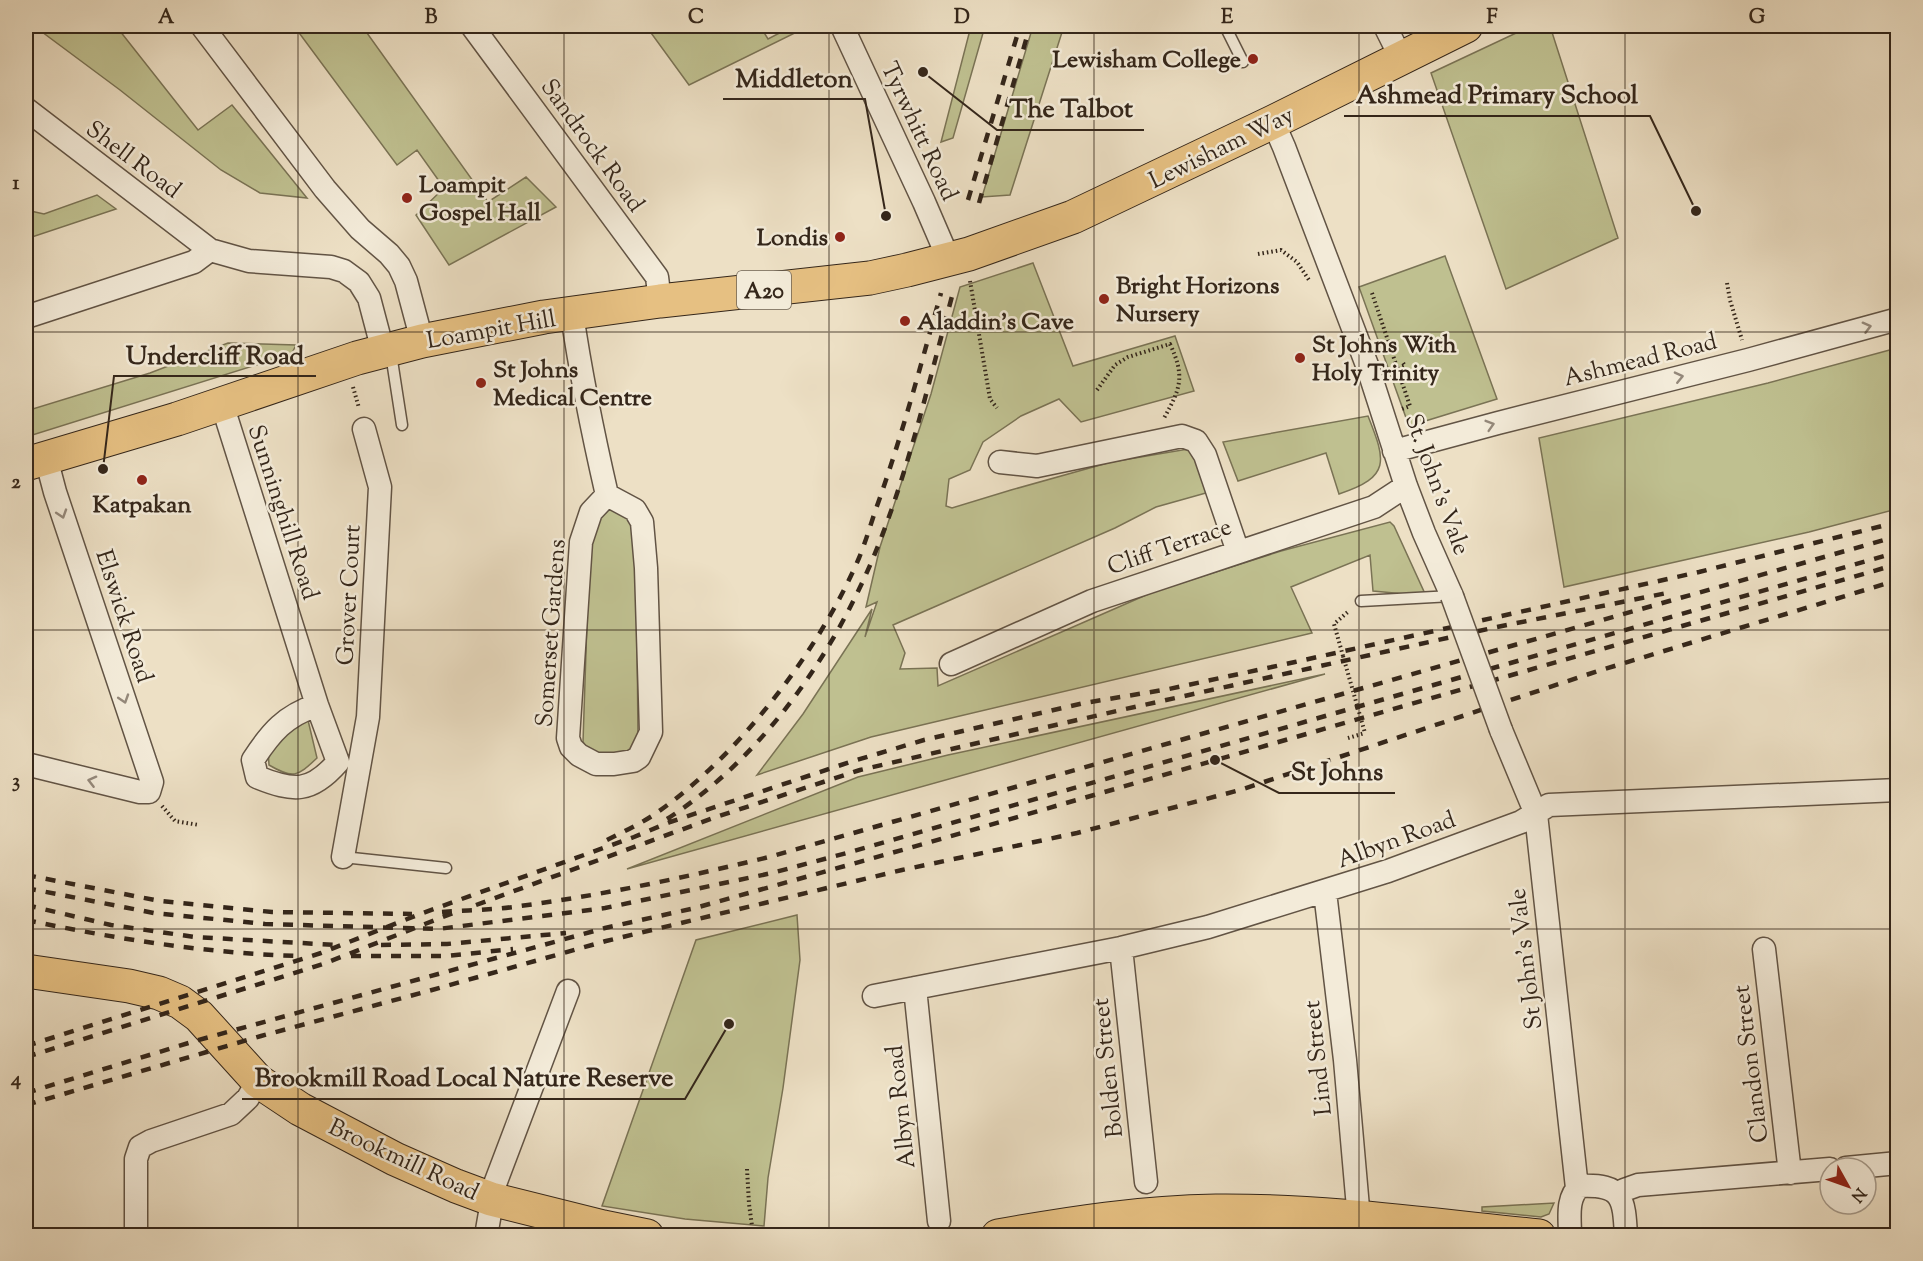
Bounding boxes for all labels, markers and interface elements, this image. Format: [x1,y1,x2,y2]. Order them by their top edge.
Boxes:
text: A [158,4,175,33]
text: B [425,4,438,33]
text: C [688,4,704,33]
text: D [954,4,970,33]
text: E [1221,4,1234,33]
text: F [1486,4,1498,33]
text: G [1749,4,1766,33]
place label: Lewisham College [1053,44,1241,78]
marker: Lewisham College [1246,52,1260,66]
callout: Middleton [723,55,865,99]
street label: Tyrwhitt Road [871,57,965,207]
text: Middleton [735,62,853,99]
street label: Sandrock Road [531,72,652,220]
callout: Ashmead Primary School [1344,72,1650,116]
text: Ashmead Primary School [1356,78,1639,115]
callout: The Talbot [997,86,1144,130]
text: The Talbot [1009,92,1133,129]
street label: Lewisham Way [1144,99,1300,199]
street label: Shell Road [78,113,188,208]
place label: Loampit Gospel Hall [419,169,541,231]
text: 1 [13,170,20,199]
marker: Loampit Gospel Hall [400,191,414,205]
place label: Londis [757,222,828,256]
marker: Londis [833,230,847,244]
place label: Bright Horizons Nursery [1116,270,1279,332]
road number: A20 [737,271,791,309]
marker: Bright Horizons Nursery [1097,292,1111,306]
street label: Loampit Hill [424,303,559,359]
place label: Aladdin's Cave [917,306,1074,340]
marker: Aladdin's Cave [898,314,912,328]
one-way arrow [1862,322,1872,335]
street label: Ashmead Road [1560,325,1721,396]
place label: St Johns With Holy Trinity [1312,329,1458,391]
callout: Undercliff Road [114,332,316,376]
text: Undercliff Road [126,339,305,376]
marker: St Johns With Holy Trinity [1293,351,1307,365]
place label: St Johns Medical Centre [493,354,652,416]
one-way arrow [1674,372,1684,385]
marker: St Johns Medical Centre [474,376,488,390]
street label: St. John's Vale [1395,409,1477,560]
one-way arrow [1484,420,1495,432]
street label: Sunninghill Road [238,421,327,605]
text: 2 [11,469,21,498]
marker: Katpakan [135,473,149,487]
place label: Katpakan [92,489,192,523]
one-way arrow [55,508,67,519]
street label: Cliff Terrace [1103,511,1236,585]
street label: Grover Court [329,524,371,666]
street label: Somerset Gardens [528,538,576,728]
street label: Elswick Road [86,546,161,688]
one-way arrow [117,693,129,704]
callout: St Johns [1279,749,1395,793]
text: St Johns [1291,755,1383,792]
text: 3 [12,768,20,797]
one-way arrow [87,775,97,788]
street label: Albyn Road [1333,804,1461,878]
street label: St John's Vale [1501,886,1553,1031]
street label: Clandon Street [1725,983,1779,1145]
street label: Bolden Street [1085,996,1133,1139]
street label: Lind Street [1296,998,1342,1117]
street label: Albyn Road [879,1043,925,1170]
callout: Brookmill Road Local Nature Reserve [242,1055,685,1099]
text: Brookmill Road Local Nature Reserve [255,1061,673,1098]
text: 4 [10,1066,21,1095]
street label: Brookmill Road [322,1111,484,1211]
north arrow [1818,1156,1878,1216]
text: N [1845,1182,1870,1206]

